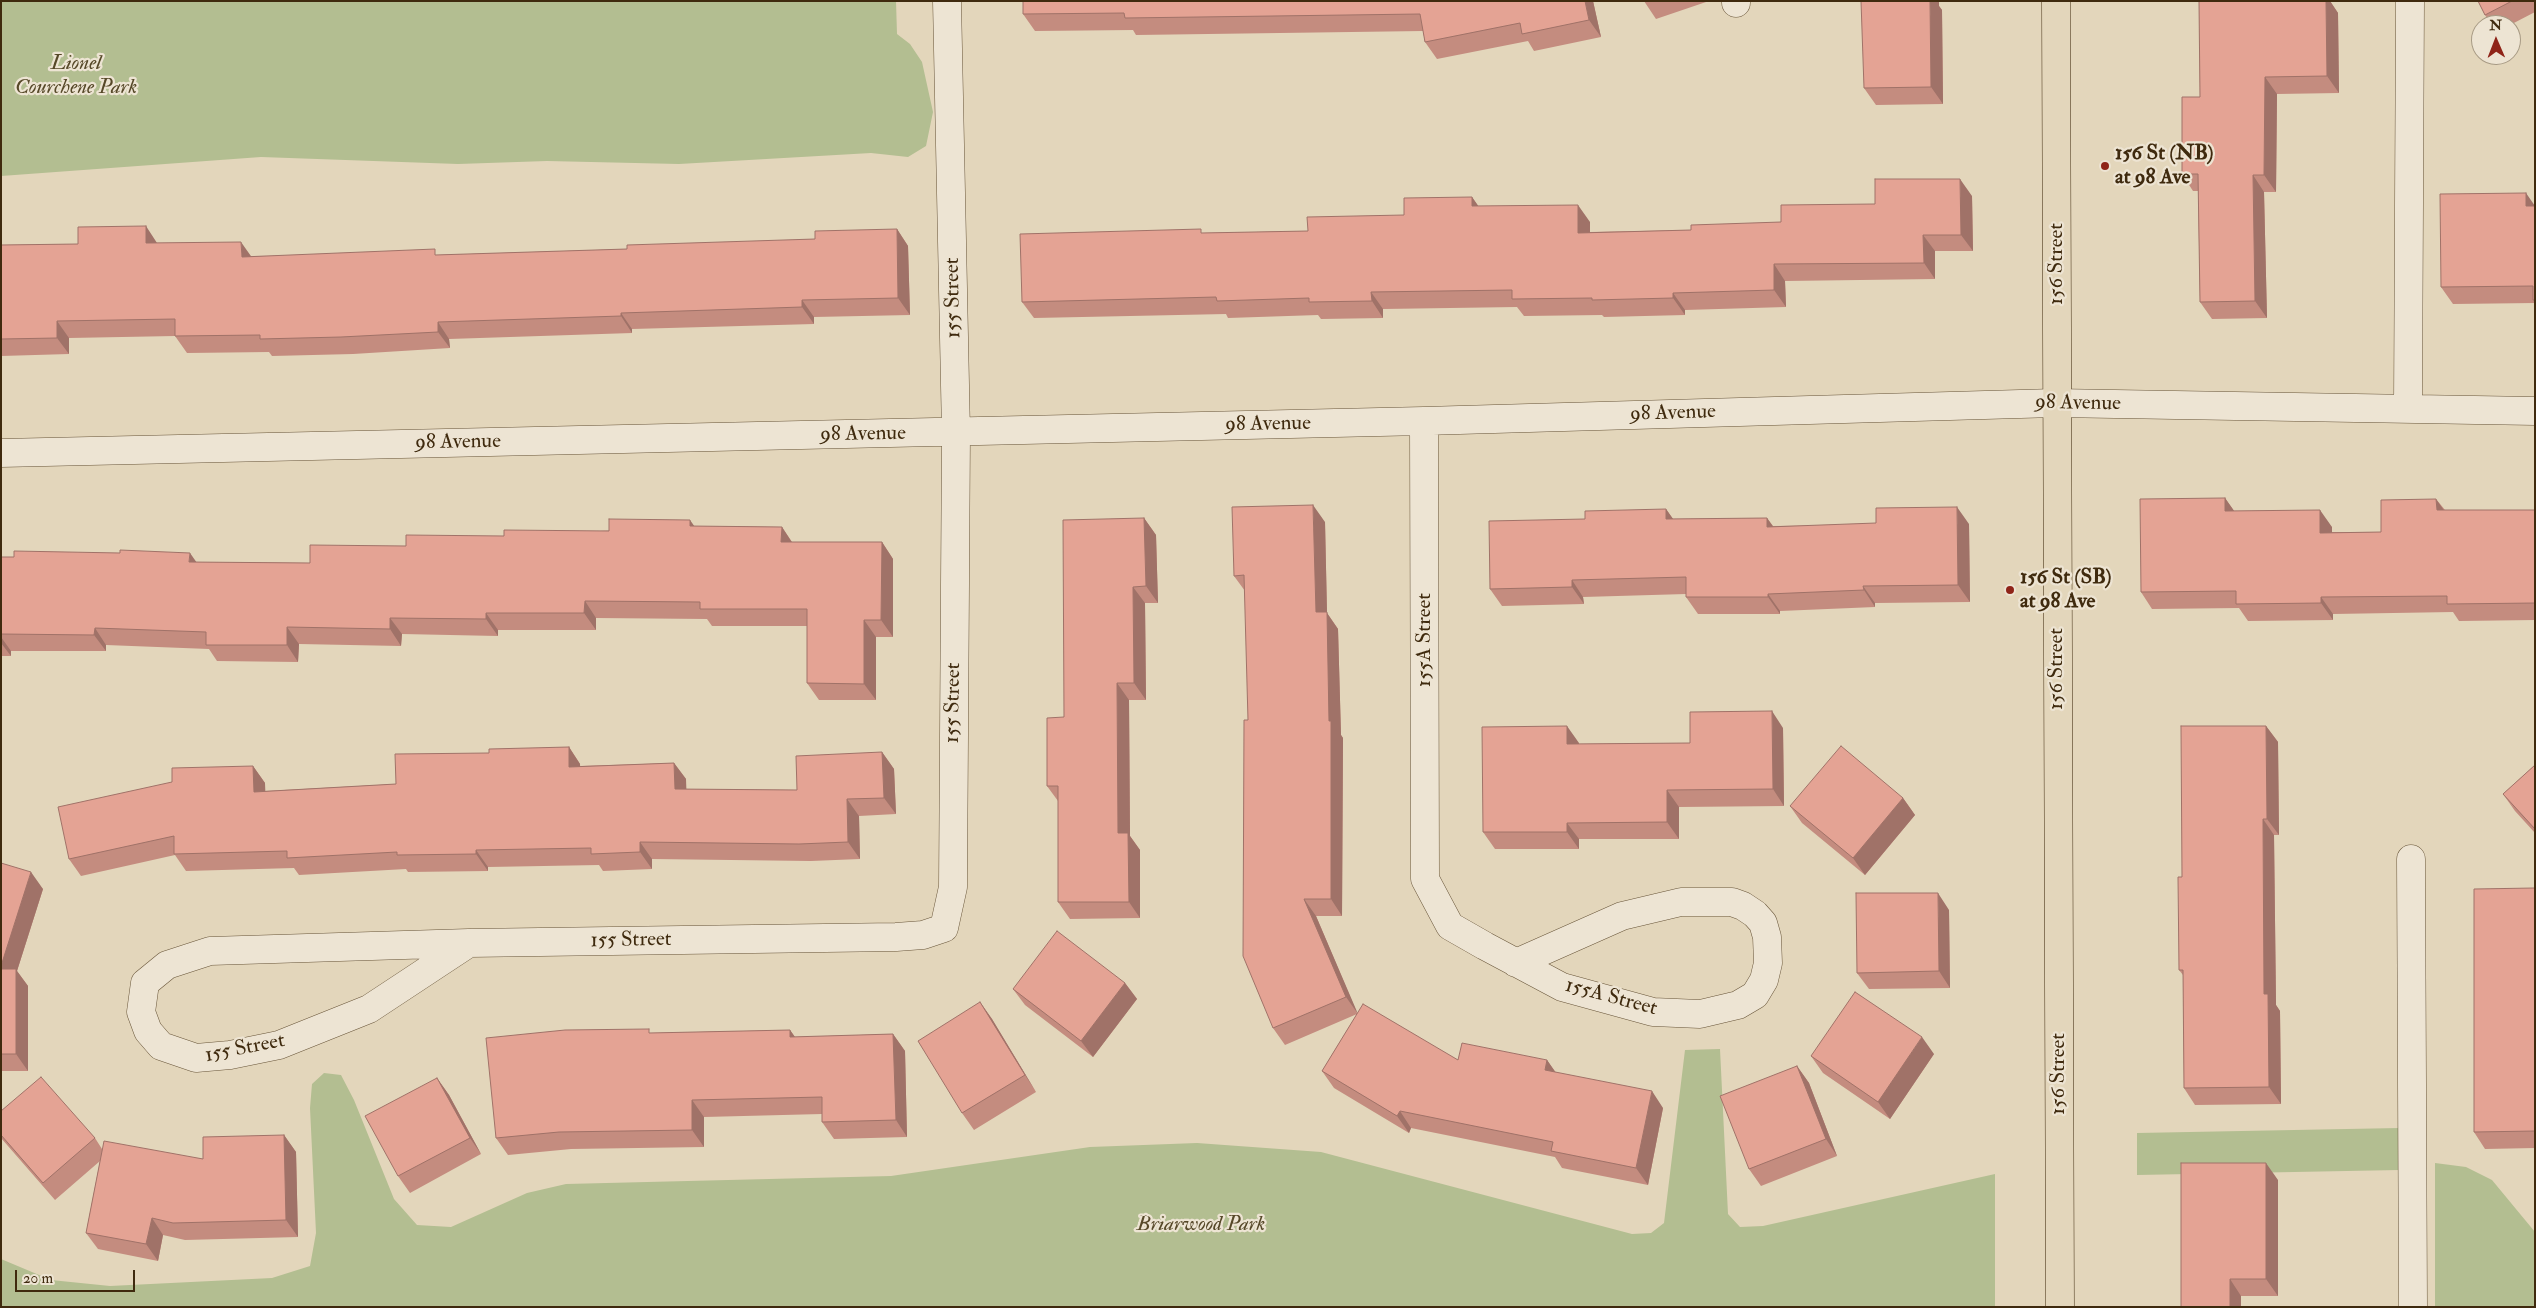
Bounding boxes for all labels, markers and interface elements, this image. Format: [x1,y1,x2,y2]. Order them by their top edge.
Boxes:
north arrow [2471,15,2521,65]
text: N [2489,17,2502,34]
park label: Lionel Courchene Park [15,51,137,101]
place label: 156 St (NB) at 98 Ave [2115,141,2214,191]
marker: 156 St (NB) at 98 Ave [2099,160,2111,172]
street label: 156 Street [2044,223,2070,305]
street label: 155 Street [941,257,967,339]
street label: 98 Avenue [2035,391,2121,417]
street label: 98 Avenue [1630,400,1716,428]
street label: 98 Avenue [1225,412,1311,438]
street label: 98 Avenue [820,422,906,448]
street label: 98 Avenue [415,430,501,456]
place label: 156 St (SB) at 98 Ave [2020,565,2111,615]
marker: 156 St (SB) at 98 Ave [2004,584,2016,596]
street label: 155A Street [1412,593,1438,687]
street label: 156 Street [2044,628,2070,710]
street label: 155 Street [941,662,967,744]
street label: 155 Street [590,928,672,954]
street label: 155A Street [1562,974,1660,1022]
street label: 155 Street [203,1029,287,1069]
street label: 156 Street [2046,1033,2072,1115]
park label: Briarwood Park [1137,1212,1265,1238]
scale bar [18,1260,138,1292]
text: 20 m [23,1269,53,1288]

